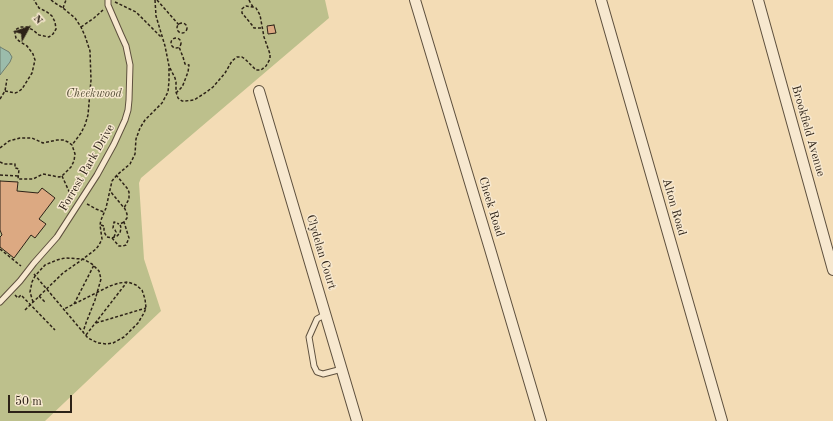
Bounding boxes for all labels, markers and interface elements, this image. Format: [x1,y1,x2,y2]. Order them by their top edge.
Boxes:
north arrow [8,8,48,48]
text: N [31,13,44,27]
street label: Brookfield Avenue [788,84,828,178]
park label: Cheekwood [66,87,122,101]
street label: Forrest Park Drive [56,122,118,214]
street label: Cheek Road [475,175,507,239]
street label: Alton Road [659,177,689,237]
street label: Clydelan Court [303,213,339,291]
scale bar [10,387,74,413]
text: 50 m [15,396,42,408]

